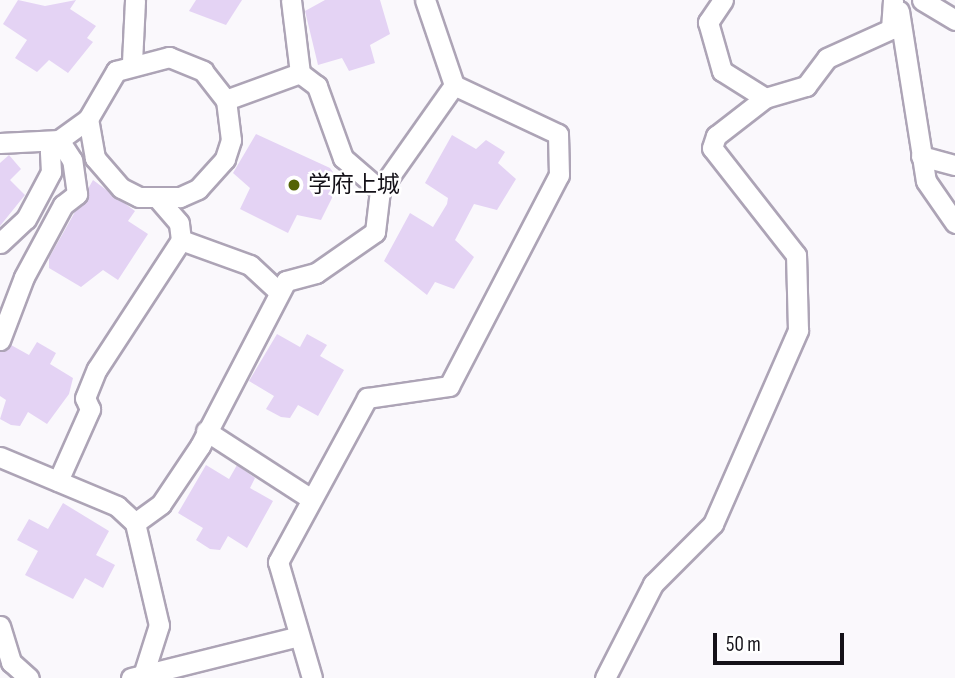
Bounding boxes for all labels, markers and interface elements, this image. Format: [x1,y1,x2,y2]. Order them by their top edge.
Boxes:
place label: 学府上城 [308,171,400,199]
marker: 学府上城 [286,177,302,193]
scale bar [717,618,848,662]
text: 50 m [726,632,761,657]

